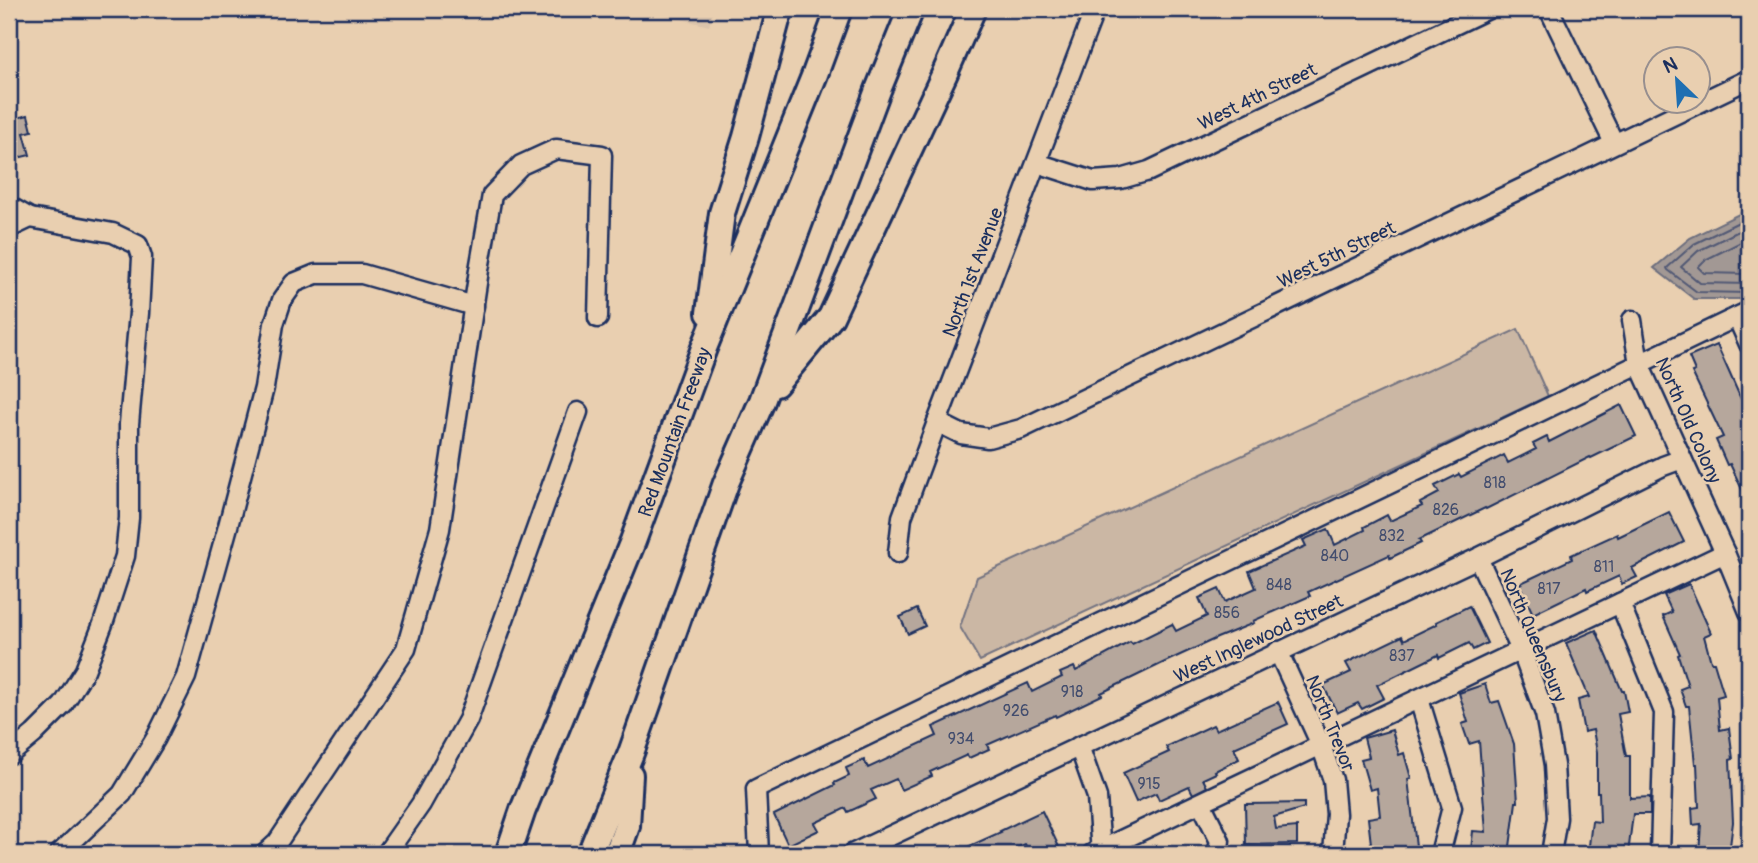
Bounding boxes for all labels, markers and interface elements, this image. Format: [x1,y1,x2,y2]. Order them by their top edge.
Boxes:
north arrow [1642,46,1712,116]
text: N [1659,52,1681,79]
street label: West 4th Street [1194,58,1321,136]
street label: North 1st Avenue [937,204,1009,340]
street label: West 5th Street [1273,216,1400,294]
street label: Red Mountain Freeway [633,344,717,520]
street label: North Old Colony [1650,354,1727,487]
house number: 818 [1484,473,1506,493]
house number: 826 [1433,500,1459,520]
house number: 832 [1379,526,1405,546]
house number: 840 [1321,546,1349,566]
house number: 811 [1594,557,1614,577]
street label: North Queensbury [1494,565,1572,706]
house number: 848 [1266,575,1292,595]
house number: 817 [1538,579,1561,599]
street label: West Inglewood Street [1170,589,1347,689]
house number: 856 [1214,603,1240,623]
house number: 837 [1389,646,1415,666]
street label: North Trevor [1300,672,1360,775]
house number: 918 [1061,682,1083,702]
house number: 926 [1003,701,1029,721]
house number: 934 [948,729,974,749]
house number: 915 [1137,774,1161,794]

